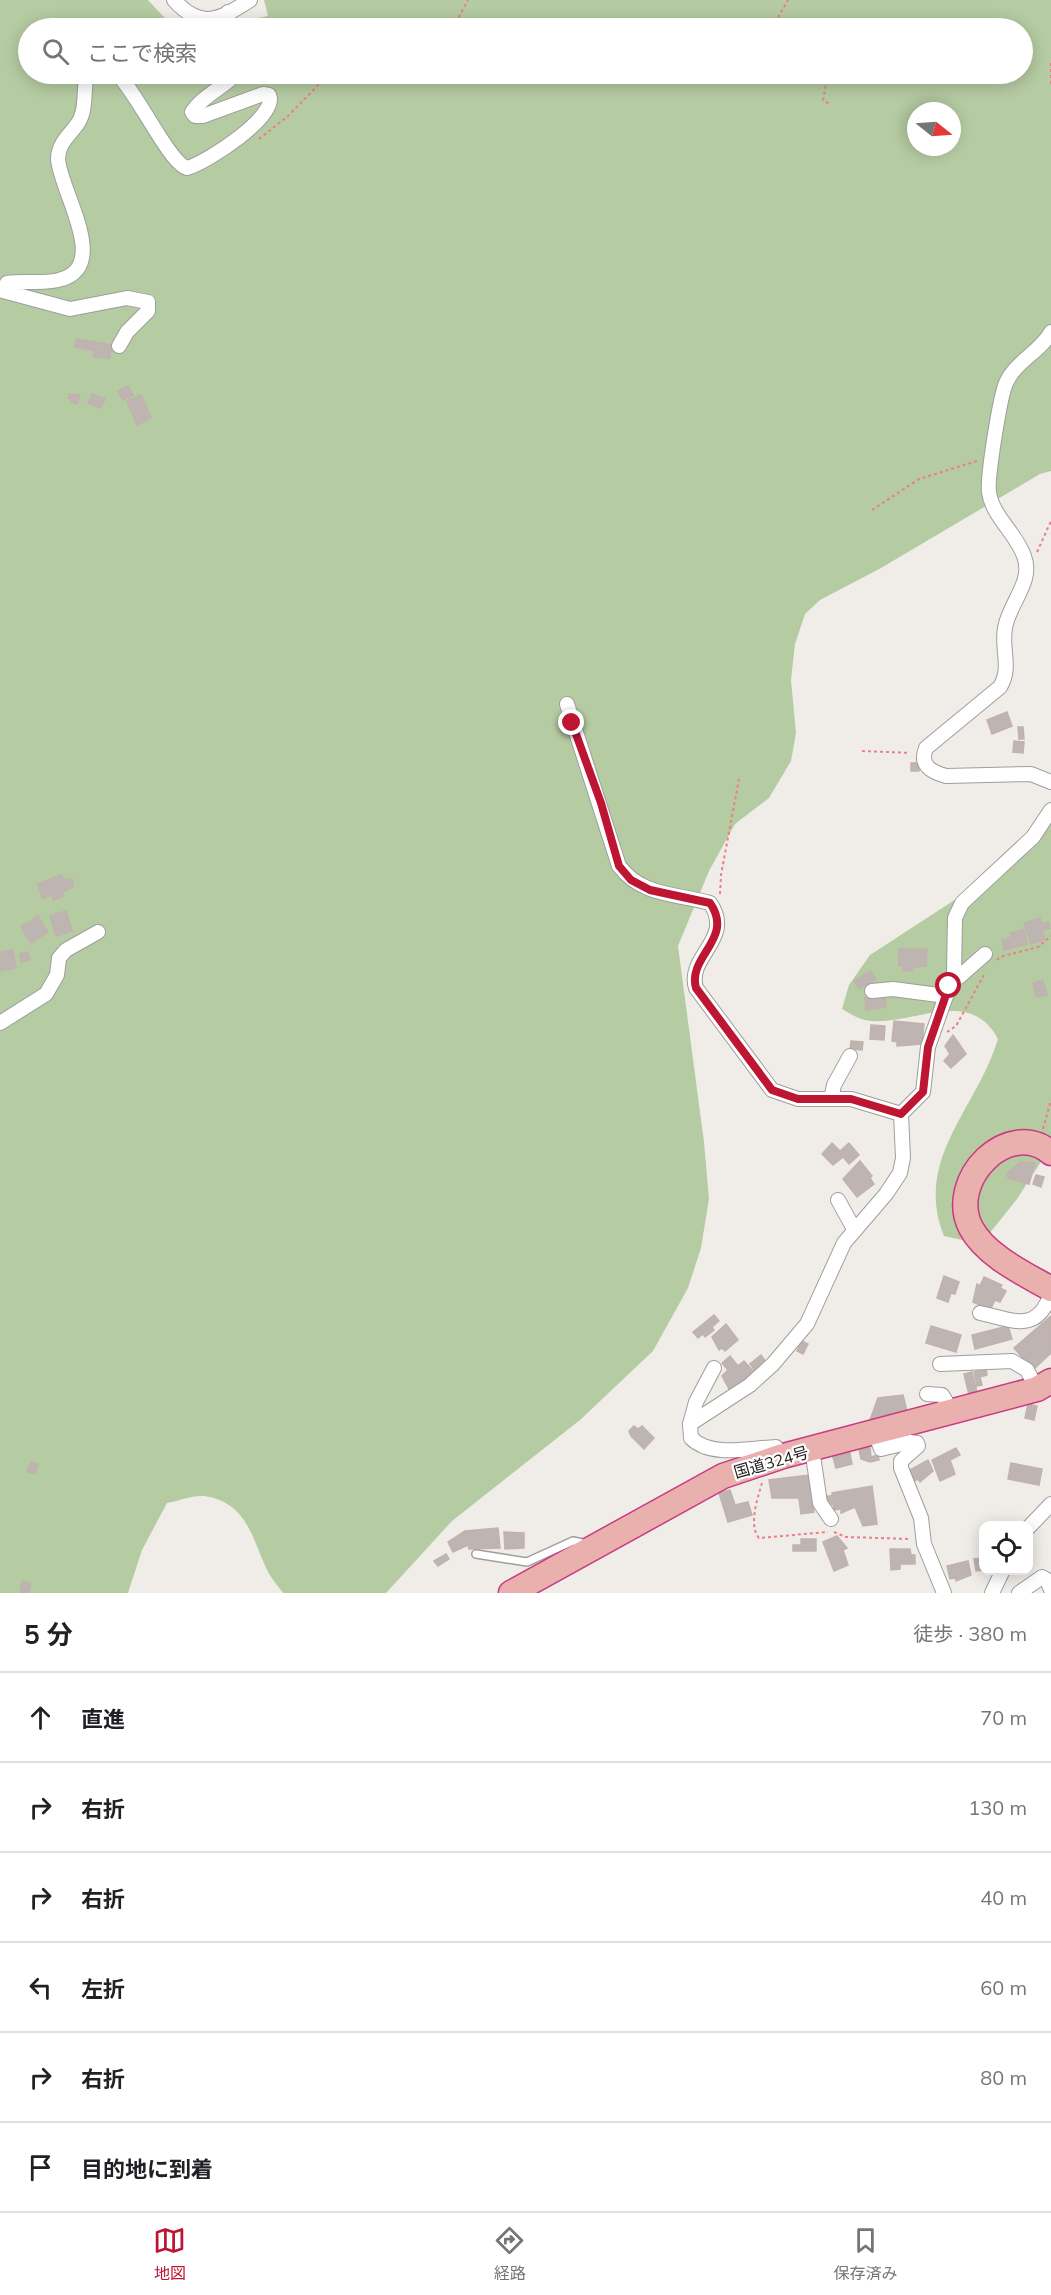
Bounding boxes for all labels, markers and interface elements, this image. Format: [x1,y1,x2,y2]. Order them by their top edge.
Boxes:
search box [18,18,1033,84]
icon: search [39,35,72,68]
text: ここで検索 [87,39,197,67]
north arrow [907,102,961,156]
route end [558,709,584,735]
route start [935,972,961,998]
street label: 国道324号 [731,1442,811,1482]
map controls [979,1521,1033,1575]
button: locate [979,1521,1033,1575]
text: 5 分 [24,1618,73,1651]
text: 徒歩 · 380 m [913,1621,1027,1646]
icon: ahead [24,1701,57,1734]
text: 直進 [81,1705,125,1733]
text: 70 m [980,1705,1027,1730]
icon: right [24,1791,57,1824]
text: 右折 [81,1795,125,1823]
text: 130 m [968,1795,1027,1820]
icon: right [24,1881,57,1914]
text: 右折 [81,1885,125,1913]
text: 40 m [980,1885,1027,1910]
icon: left [24,1971,57,2004]
text: 左折 [81,1975,125,2003]
text: 60 m [980,1975,1027,2000]
icon: right [24,2061,57,2094]
text: 右折 [81,2065,125,2093]
text: 80 m [980,2065,1027,2090]
icon: arrive [24,2151,57,2184]
text: 目的地に到着 [81,2155,213,2183]
tab: 地図 [153,2224,186,2284]
tab: 経路 [493,2224,526,2284]
tab: 保存済み [833,2224,897,2284]

